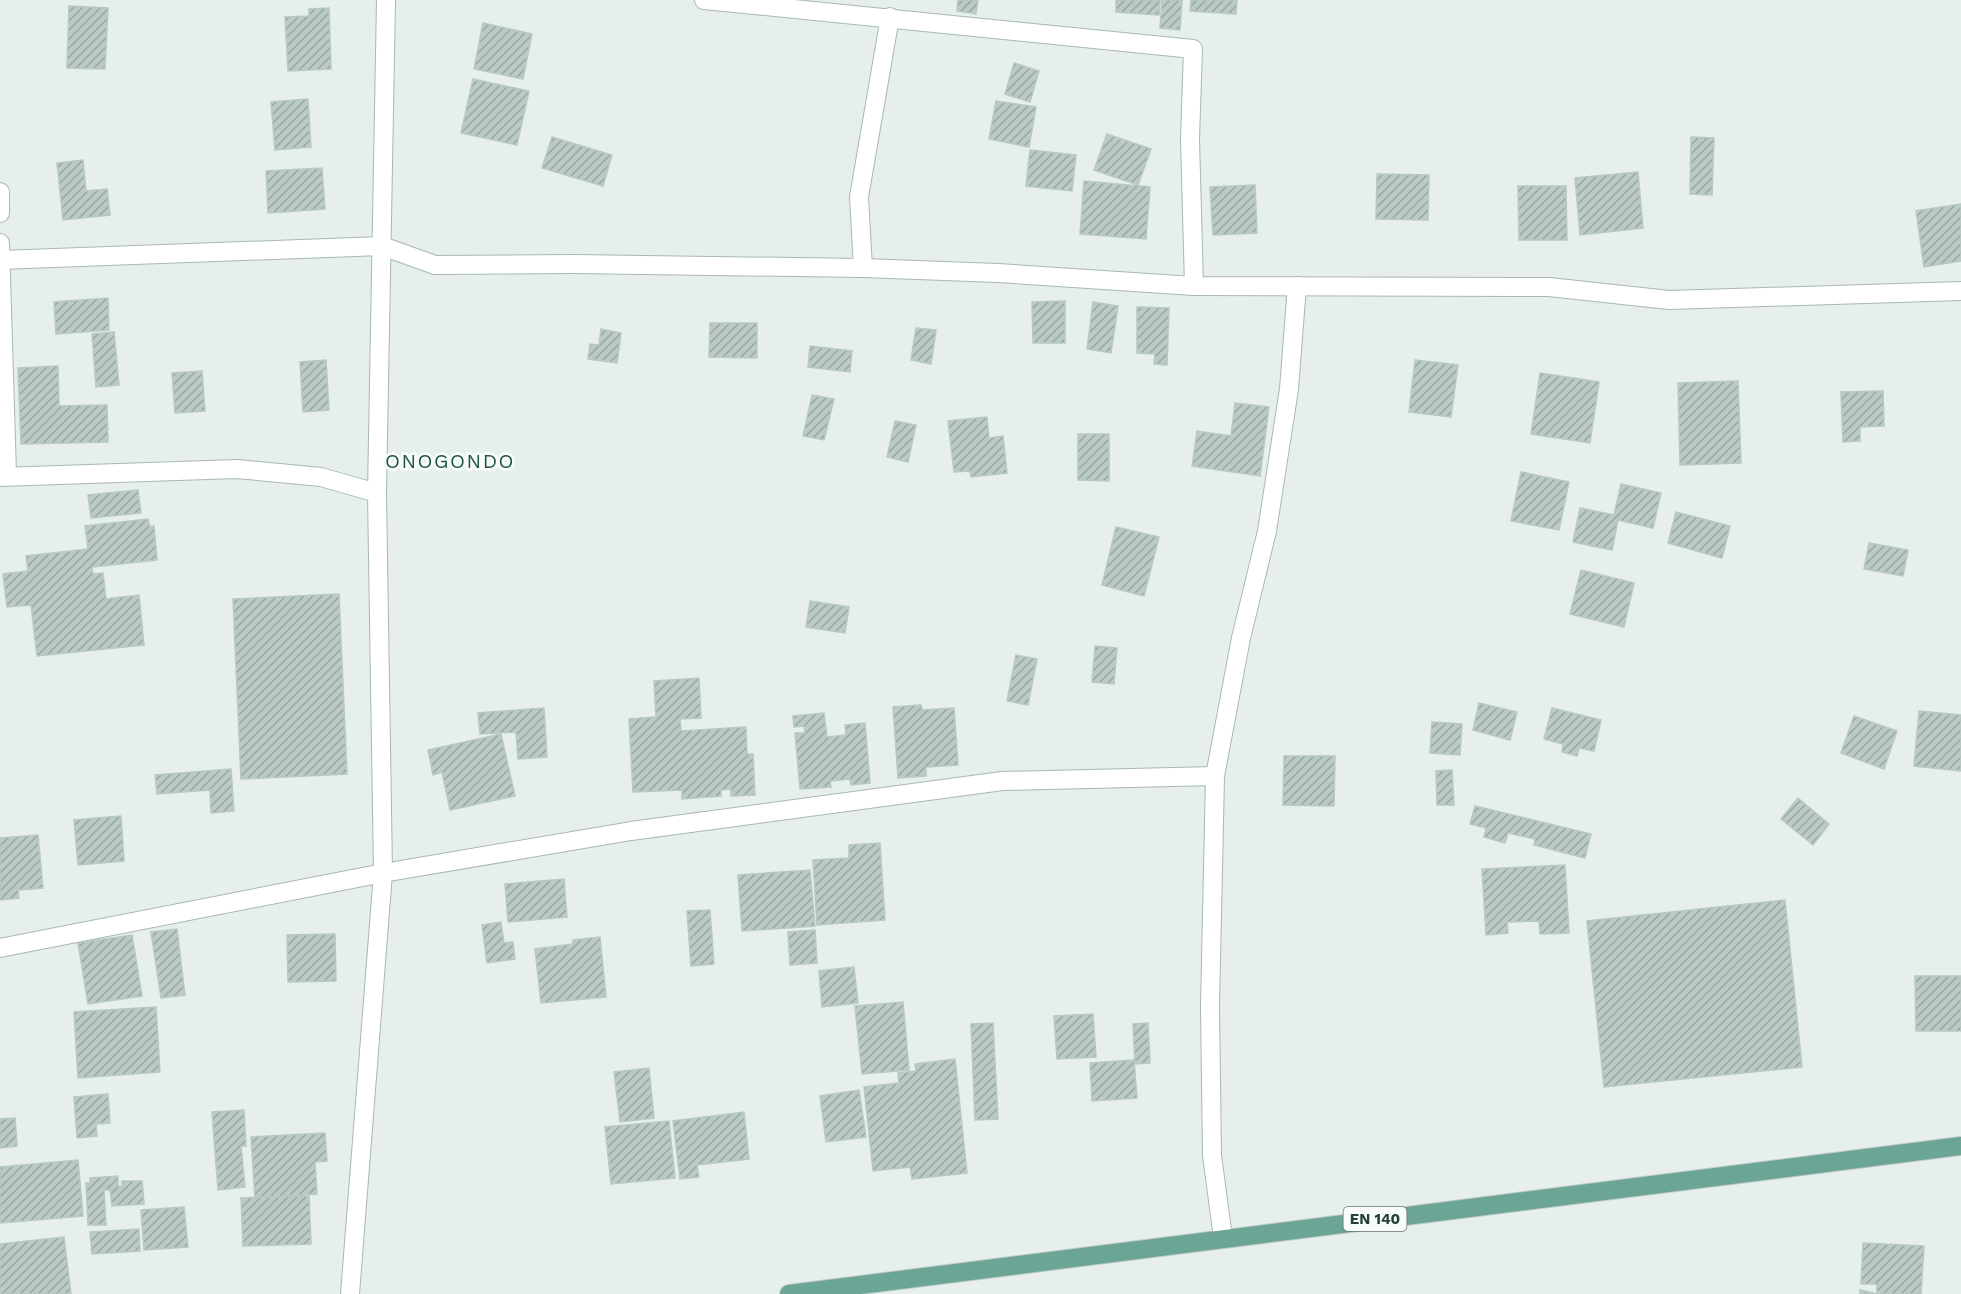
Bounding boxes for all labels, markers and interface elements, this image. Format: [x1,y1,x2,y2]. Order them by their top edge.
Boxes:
district label: ONOGONDO [385,449,515,473]
road number: EN 140 [1344,1207,1406,1231]

